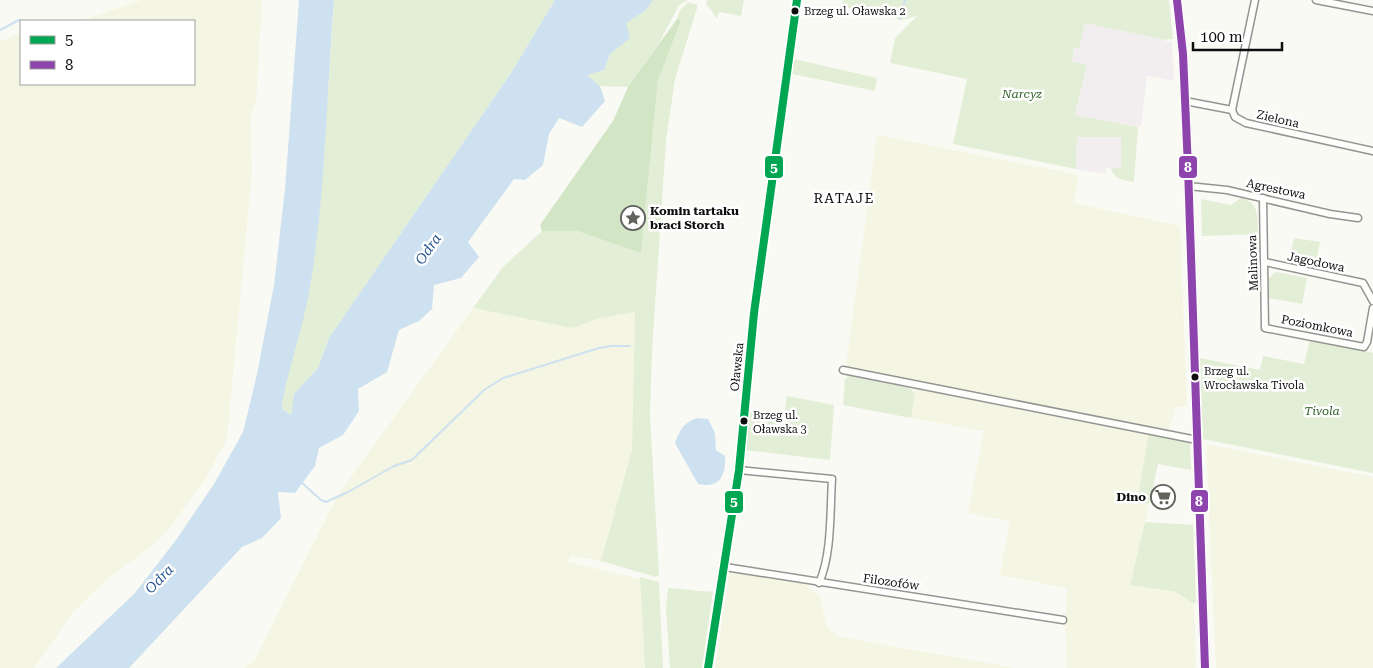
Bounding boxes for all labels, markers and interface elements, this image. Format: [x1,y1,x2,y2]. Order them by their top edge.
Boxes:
place label: Brzeg ul. Oławska 2 [804,5,906,18]
marker: Brzeg ul. Oławska 2 [790,6,800,16]
legend [20,20,195,85]
scale bar [1193,20,1282,52]
text: 100 m [1200,28,1243,46]
text: 5 [65,31,73,49]
text: 8 [65,56,73,74]
park label: Narcyz [1001,87,1042,101]
street label: Zielona [1255,107,1301,131]
line badge: 5 [764,155,784,179]
line badge: 8 [1178,155,1198,179]
text: 5 [770,159,778,175]
text: 8 [1184,159,1192,175]
street label: Agrestowa [1245,176,1307,202]
district label: RATAJE [814,190,875,206]
place label: Komin tartaku braci Storch [650,204,739,232]
place icon: Komin tartaku braci Storch [620,205,646,231]
water label: Odra [412,231,444,267]
street label: Malinowa [1245,234,1261,291]
street label: Jagodowa [1286,249,1346,275]
street label: Poziomkowa [1280,312,1355,340]
street label: Oławska [727,341,747,392]
place label: Brzeg ul. Wrocławska Tivola [1204,365,1304,392]
marker: Brzeg ul. Wrocławska Tivola [1190,372,1200,382]
park label: Tivola [1304,404,1340,418]
place label: Brzeg ul. Oławska 3 [753,409,807,436]
marker: Brzeg ul. Oławska 3 [739,416,749,426]
supermarket icon: Dino [1150,484,1176,510]
line badge: 8 [1190,489,1209,513]
line badge: 5 [724,490,744,514]
place label: Dino [1117,490,1146,504]
text: 5 [730,493,738,509]
text: 8 [1195,493,1203,509]
water label: Odra [142,561,176,597]
street label: Filozofów [862,571,920,593]

